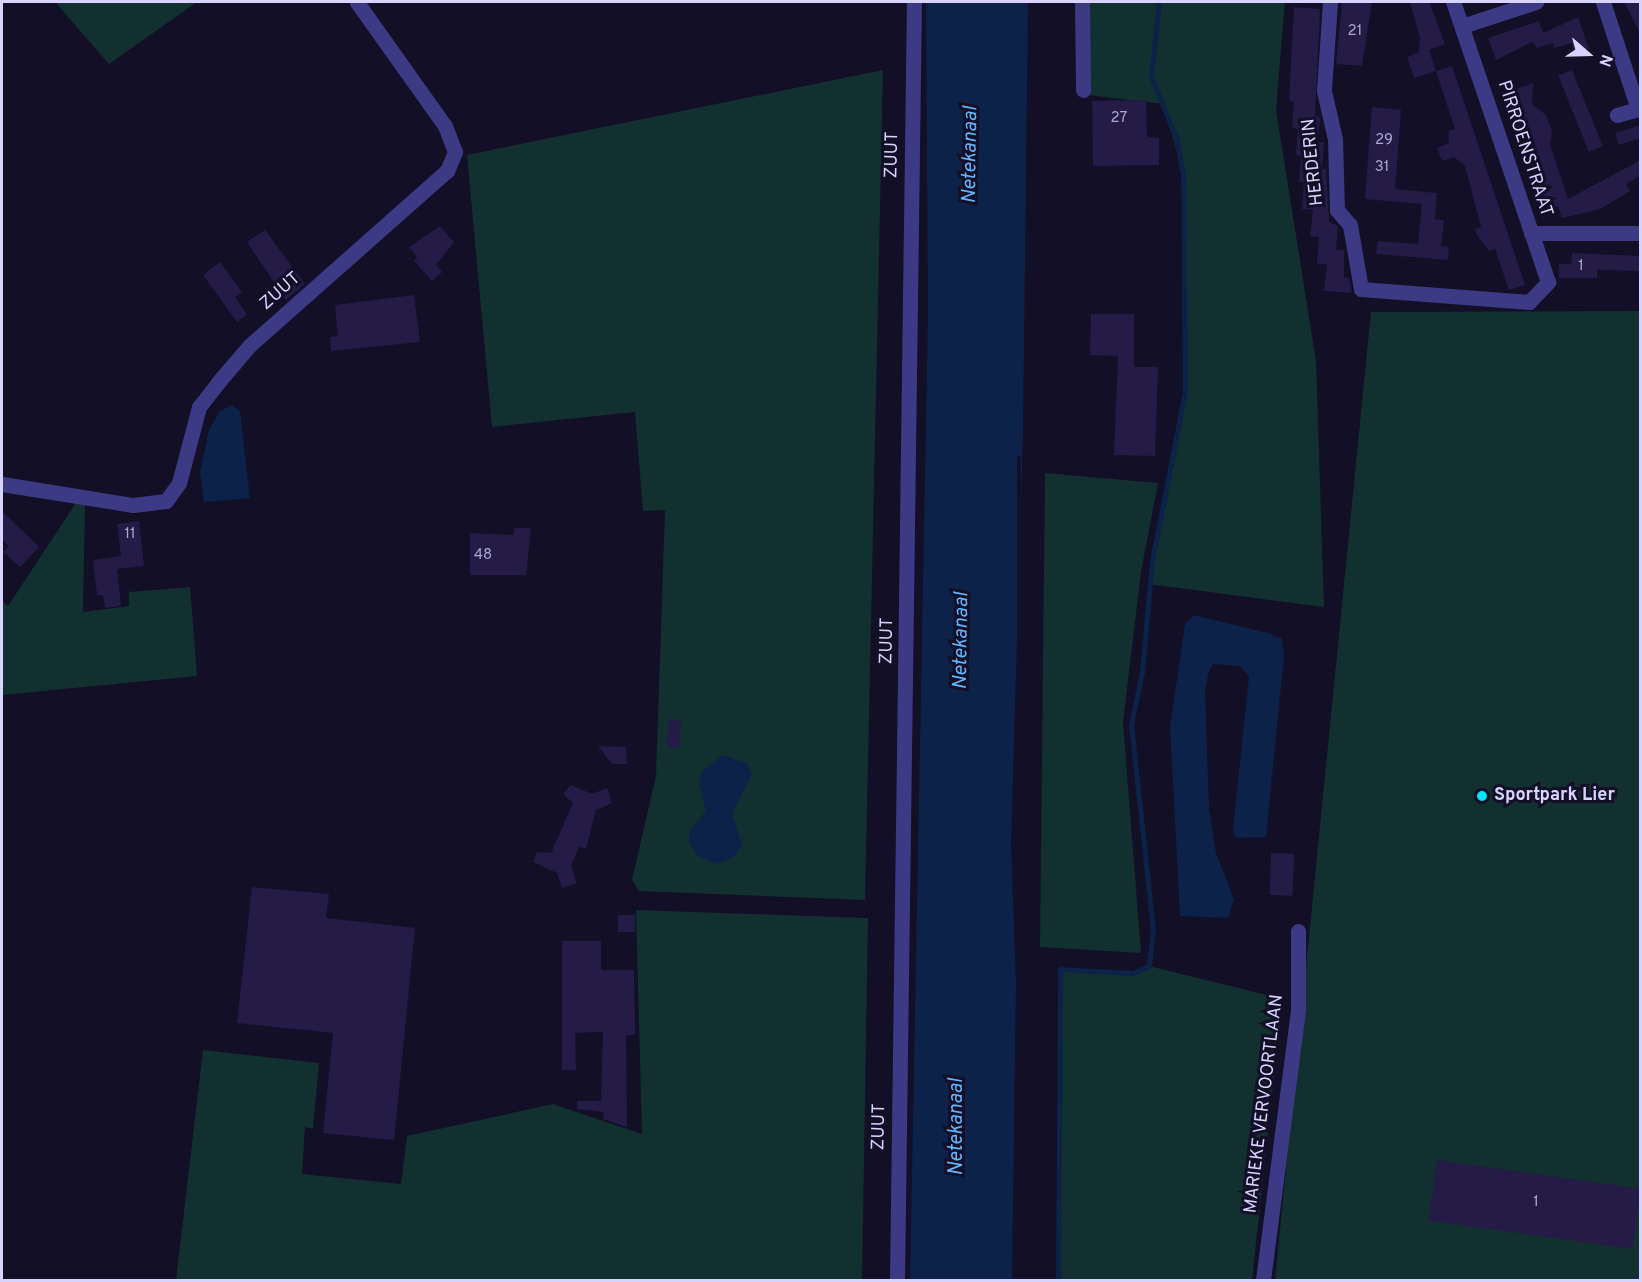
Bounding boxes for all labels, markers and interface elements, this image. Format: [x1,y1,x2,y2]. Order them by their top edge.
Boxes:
house number: 21 [1348,23,1362,41]
north arrow [1558,24,1618,84]
text: N [1594,51,1616,69]
street label: PIRROENSTRAAT [1492,78,1556,220]
water label: Netekanaal [958,106,984,204]
house number: 27 [1111,110,1127,128]
street label: HERDERIN [1299,117,1329,207]
street label: ZUUT [882,131,904,179]
house number: 29 [1375,132,1393,150]
house number: 31 [1375,159,1389,177]
house number: 1 [1578,258,1584,276]
street label: ZUUT [256,268,306,316]
house number: 11 [124,526,136,544]
house number: 48 [474,547,492,565]
water label: Netekanaal [949,592,975,690]
street label: ZUUT [877,617,899,665]
place label: Sportpark Lier [1494,785,1615,807]
marker: Sportpark Lier [1475,789,1489,803]
street label: MARIEKE VERVOORTLAAN [1241,993,1289,1215]
water label: Netekanaal [945,1078,969,1176]
street label: ZUUT [869,1103,891,1151]
house number: 1 [1533,1194,1539,1212]

